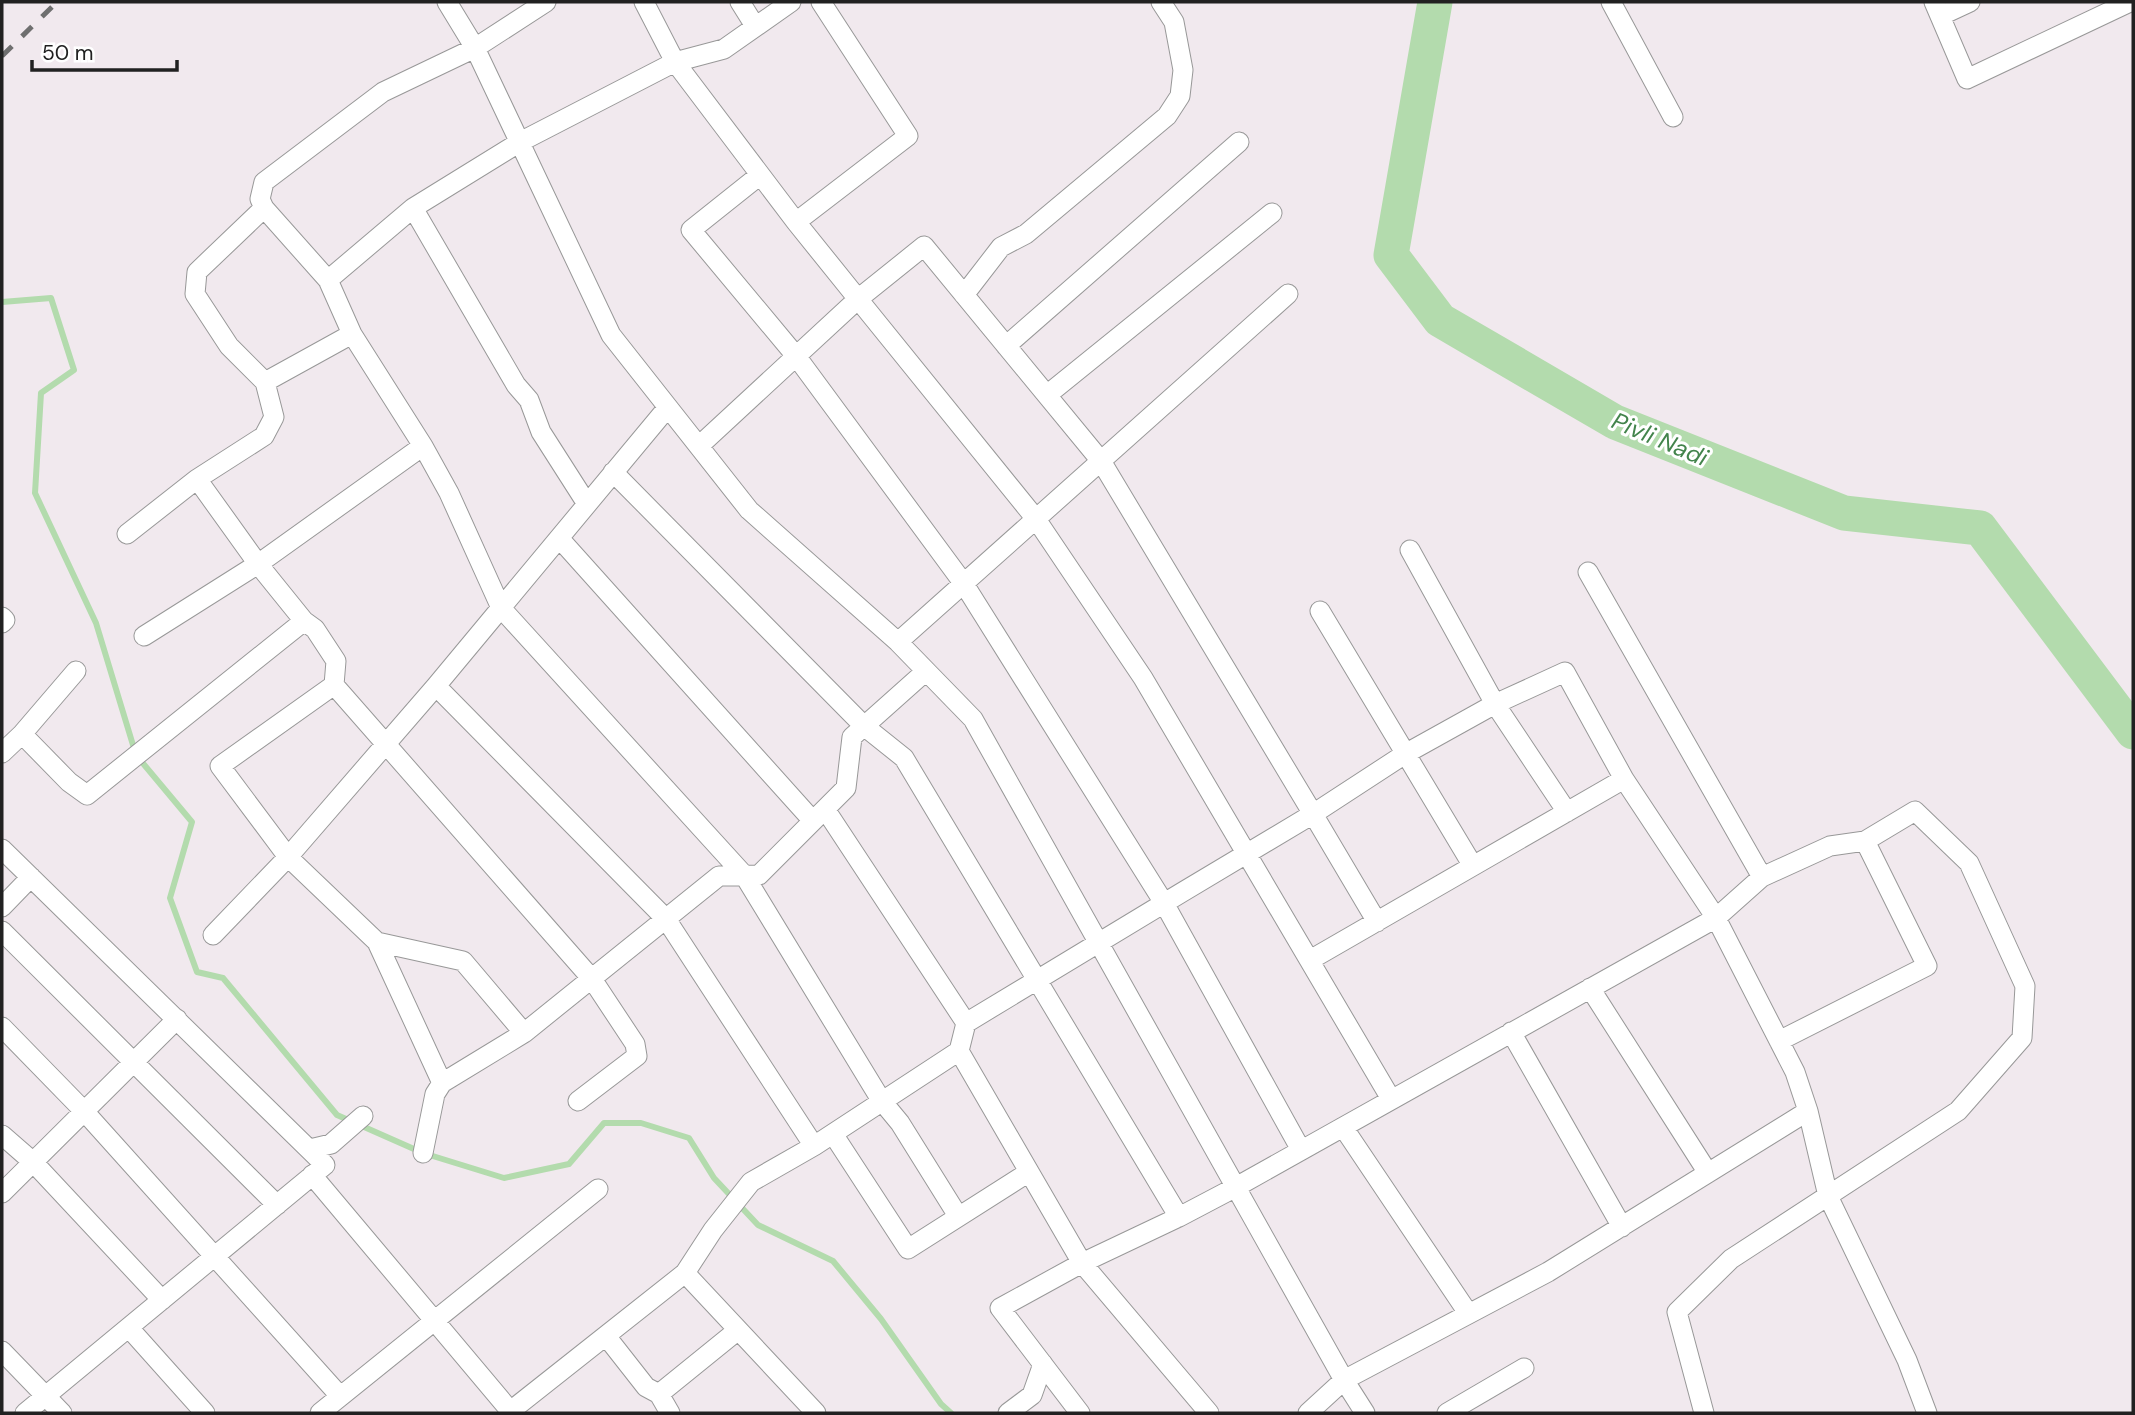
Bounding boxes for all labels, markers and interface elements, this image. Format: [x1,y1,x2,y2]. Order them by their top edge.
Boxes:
scale bar [32,28,177,72]
text: 50 m [42,39,93,67]
water label: Pivli Nadi [1607,405,1714,474]

